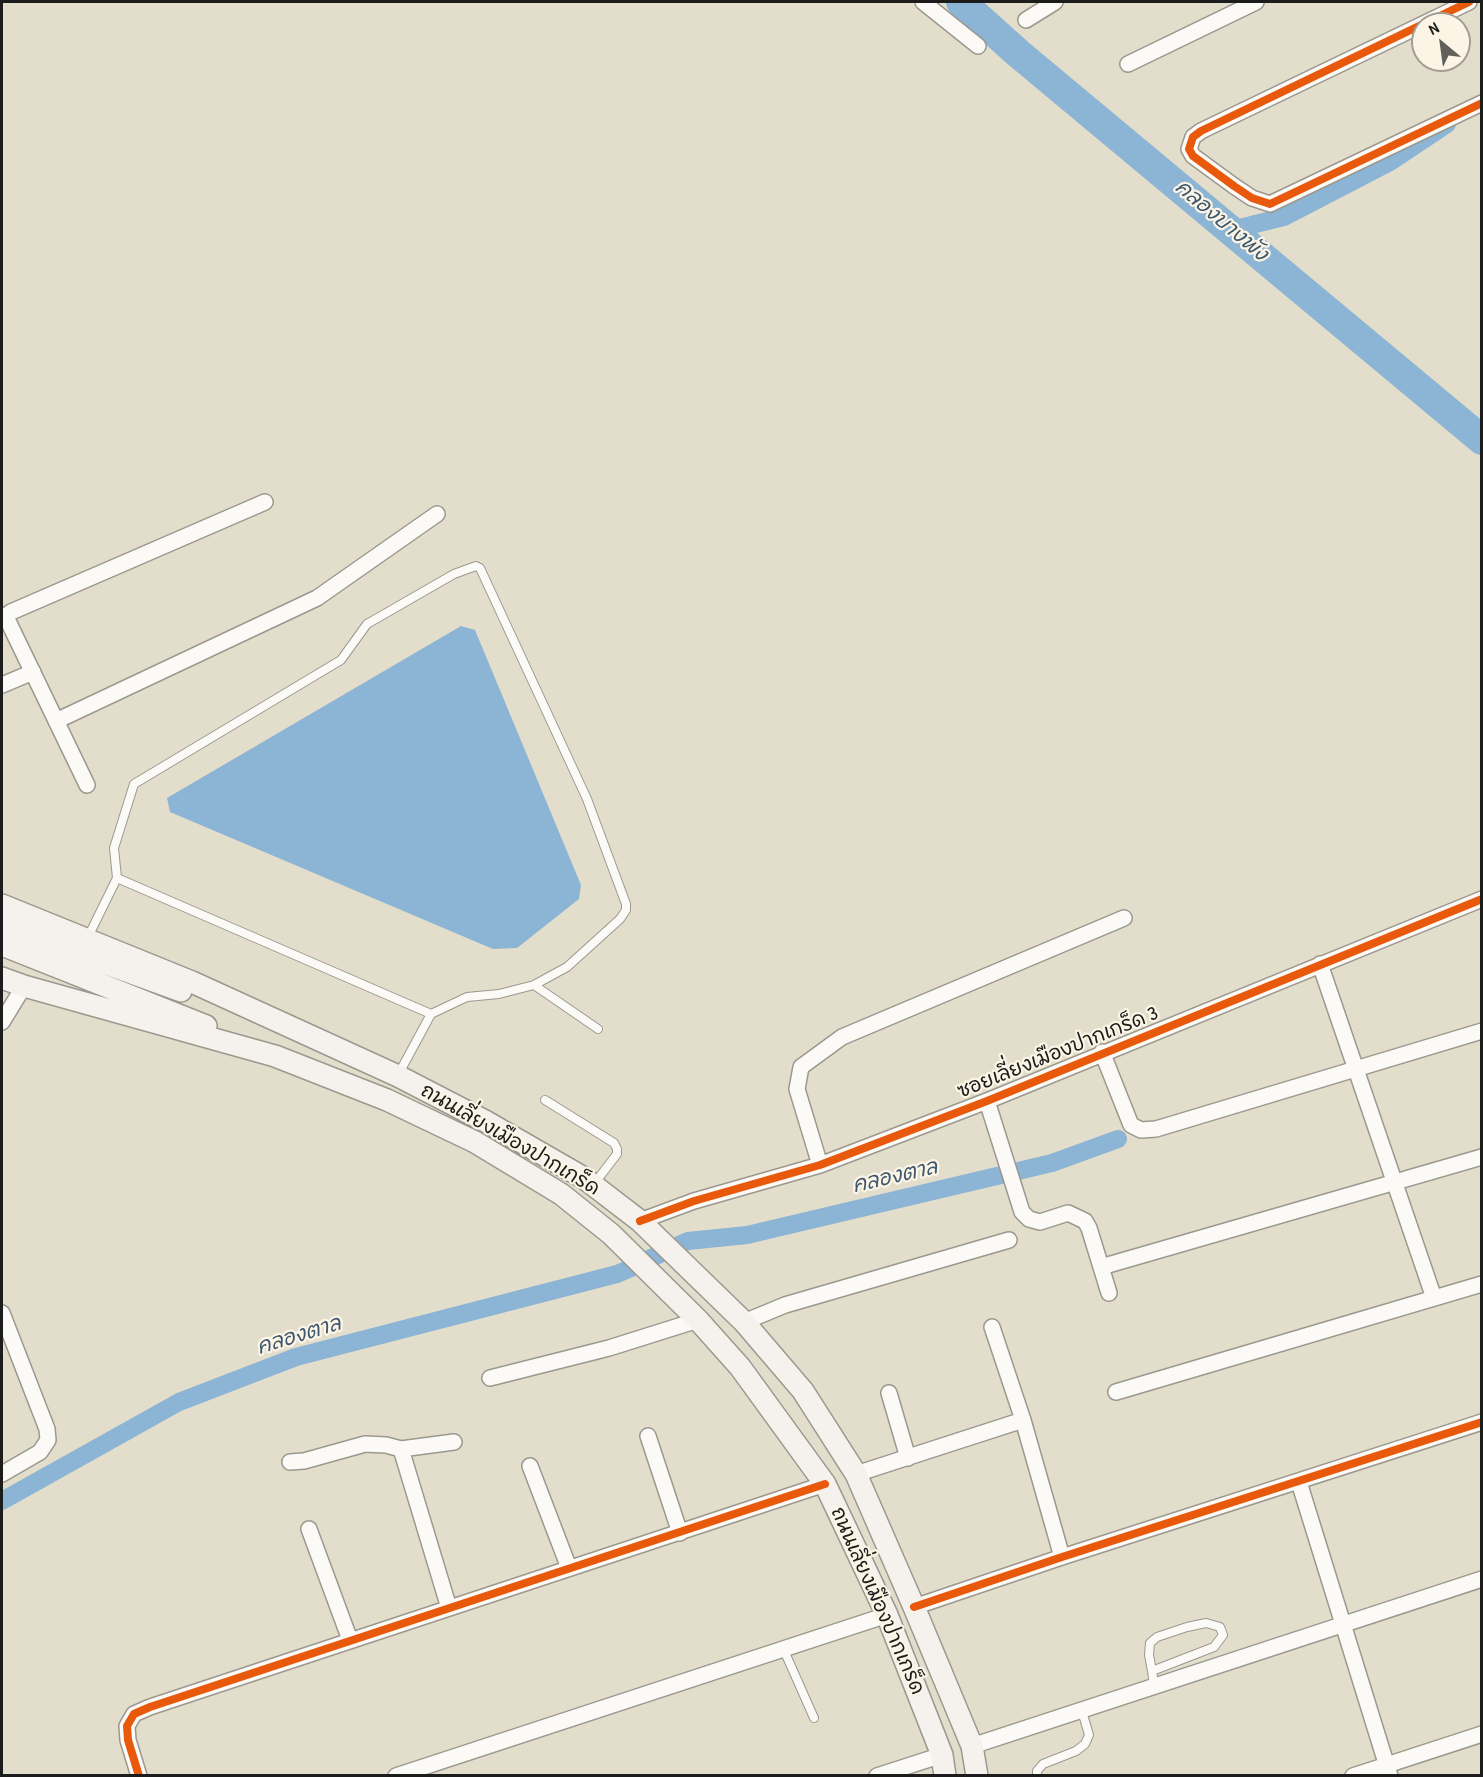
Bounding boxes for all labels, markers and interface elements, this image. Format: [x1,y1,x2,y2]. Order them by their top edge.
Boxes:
north arrow [1411,12,1471,72]
text: N [1424,16,1442,40]
water label: คลองบางพัง [1170,175,1272,267]
street label: ซอยเลี่ยงเมืองปากเกร็ด 3 [954,1002,1162,1104]
street label: ถนนเลี่ยงเมืองปากเกร็ด [416,1079,604,1201]
water label: คลองตาล [850,1155,940,1199]
water label: คลองตาล [254,1311,344,1361]
street label: ถนนเลี่ยงเมืองปากเกร็ด [825,1503,929,1699]

